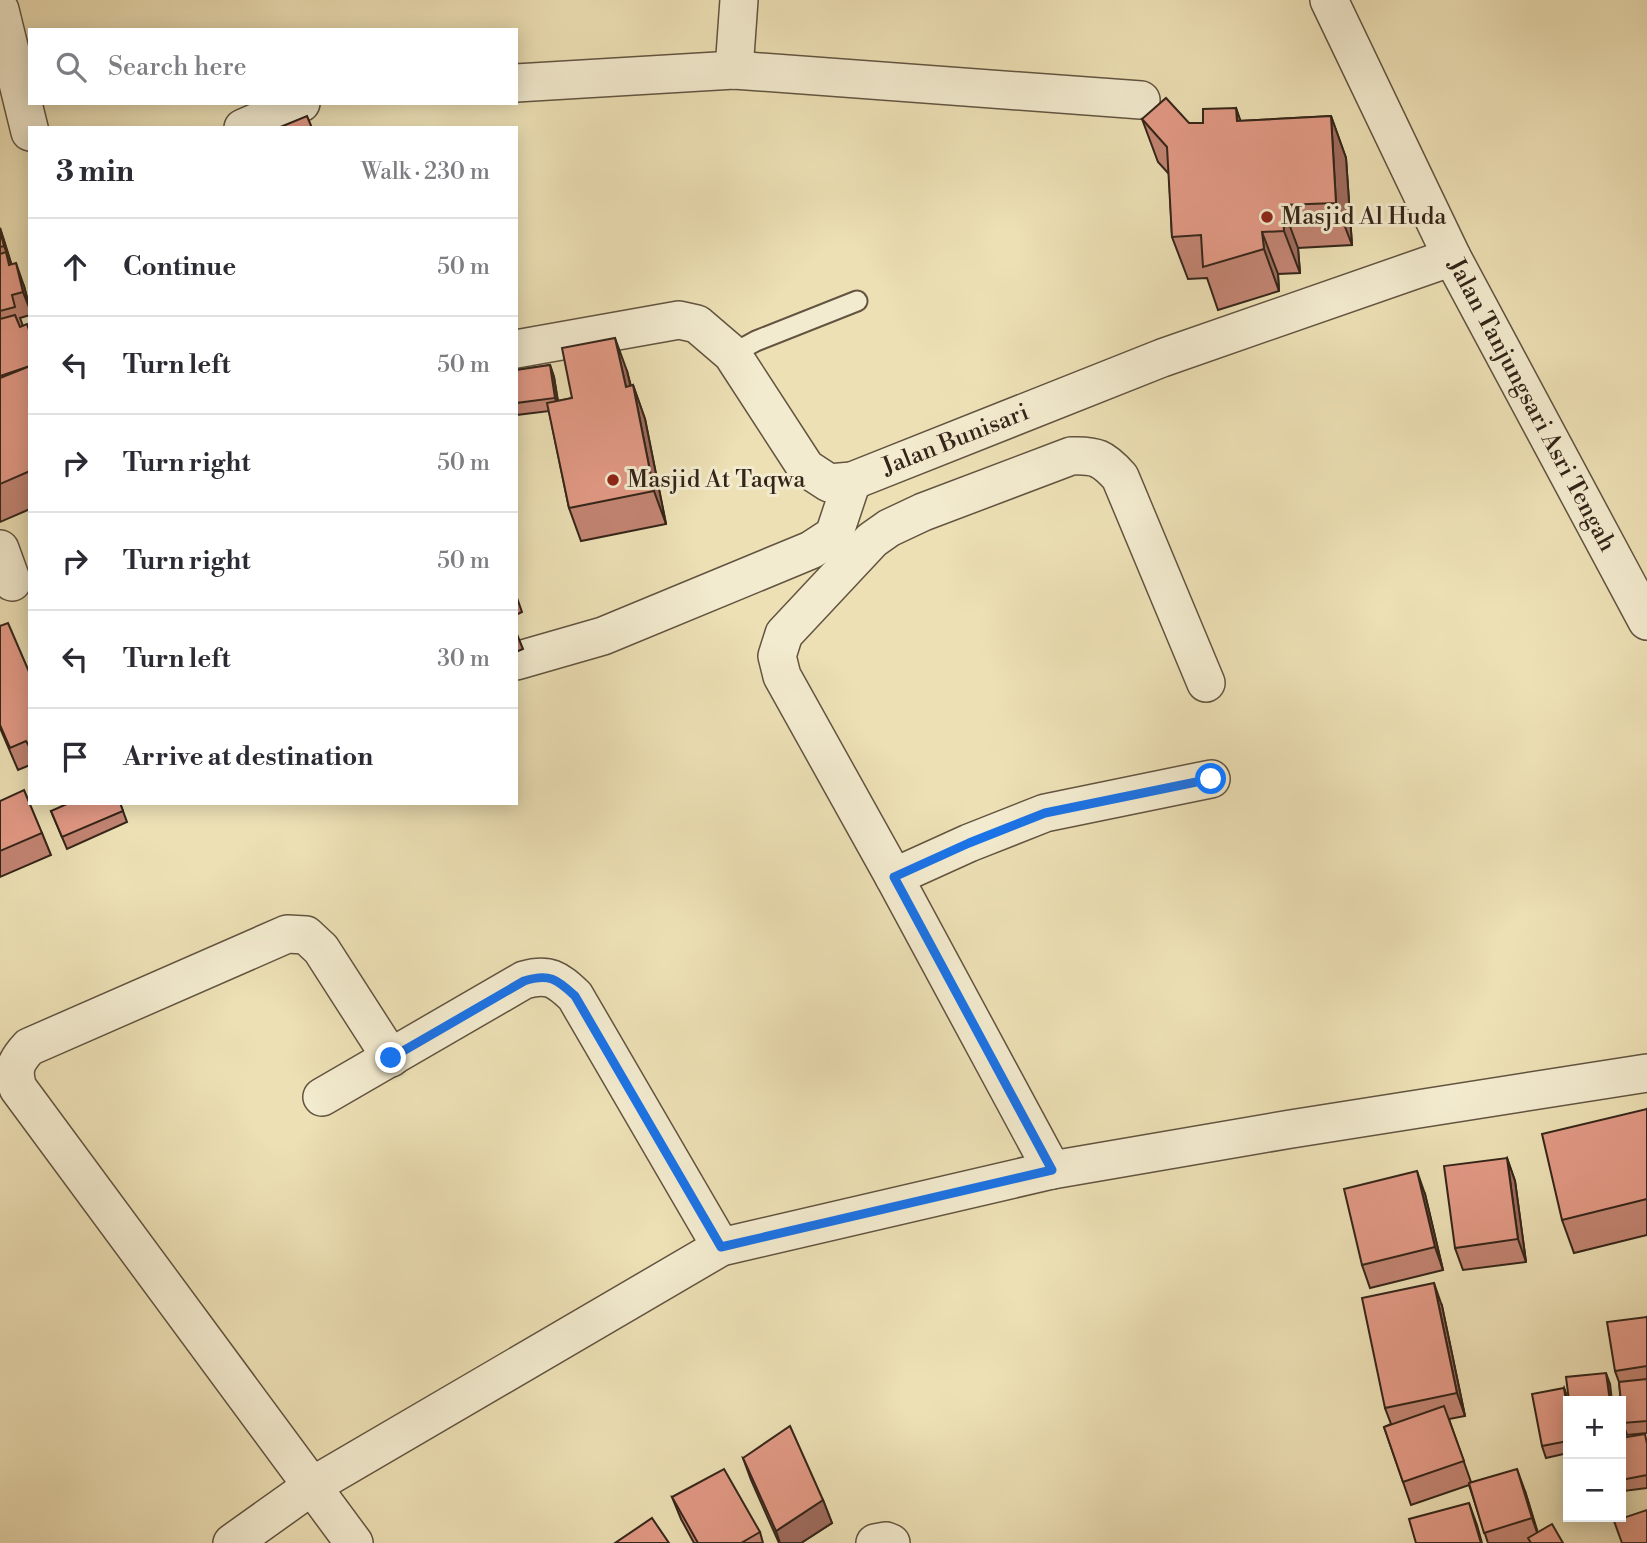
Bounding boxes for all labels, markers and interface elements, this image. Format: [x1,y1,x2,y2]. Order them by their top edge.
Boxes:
search box [28,28,518,105]
icon: search [52,48,90,86]
text: Search here [108,51,247,83]
text: 3 min [56,153,134,191]
text: Walk · 230 m [361,158,490,186]
place label: Masjid Al Huda [1281,202,1447,232]
marker: Masjid Al Huda [1259,209,1275,225]
icon: ahead [56,248,94,286]
text: Continue [123,251,236,283]
street label: Jalan Tanjungsari Asri Tengah [1440,252,1622,557]
text: 50 m [437,253,490,281]
icon: left [56,346,94,384]
text: Turn left [123,349,231,381]
text: 50 m [437,351,490,379]
street label: Jalan Bunisari [877,397,1033,483]
icon: right [56,444,94,482]
text: Turn right [123,447,251,479]
text: 50 m [437,449,490,477]
place label: Masjid At Taqwa [627,465,806,495]
marker: Masjid At Taqwa [605,472,621,488]
icon: right [56,542,94,580]
text: Turn right [123,545,251,577]
text: 50 m [437,547,490,575]
icon: left [56,640,94,678]
text: Turn left [123,643,231,675]
text: 30 m [437,645,490,673]
icon: arrive [56,738,94,776]
text: Arrive at destination [123,741,373,773]
route start [1195,763,1226,794]
route end [375,1042,406,1073]
map controls [1563,1396,1626,1522]
button: + [1563,1396,1626,1459]
button: − [1563,1459,1626,1522]

